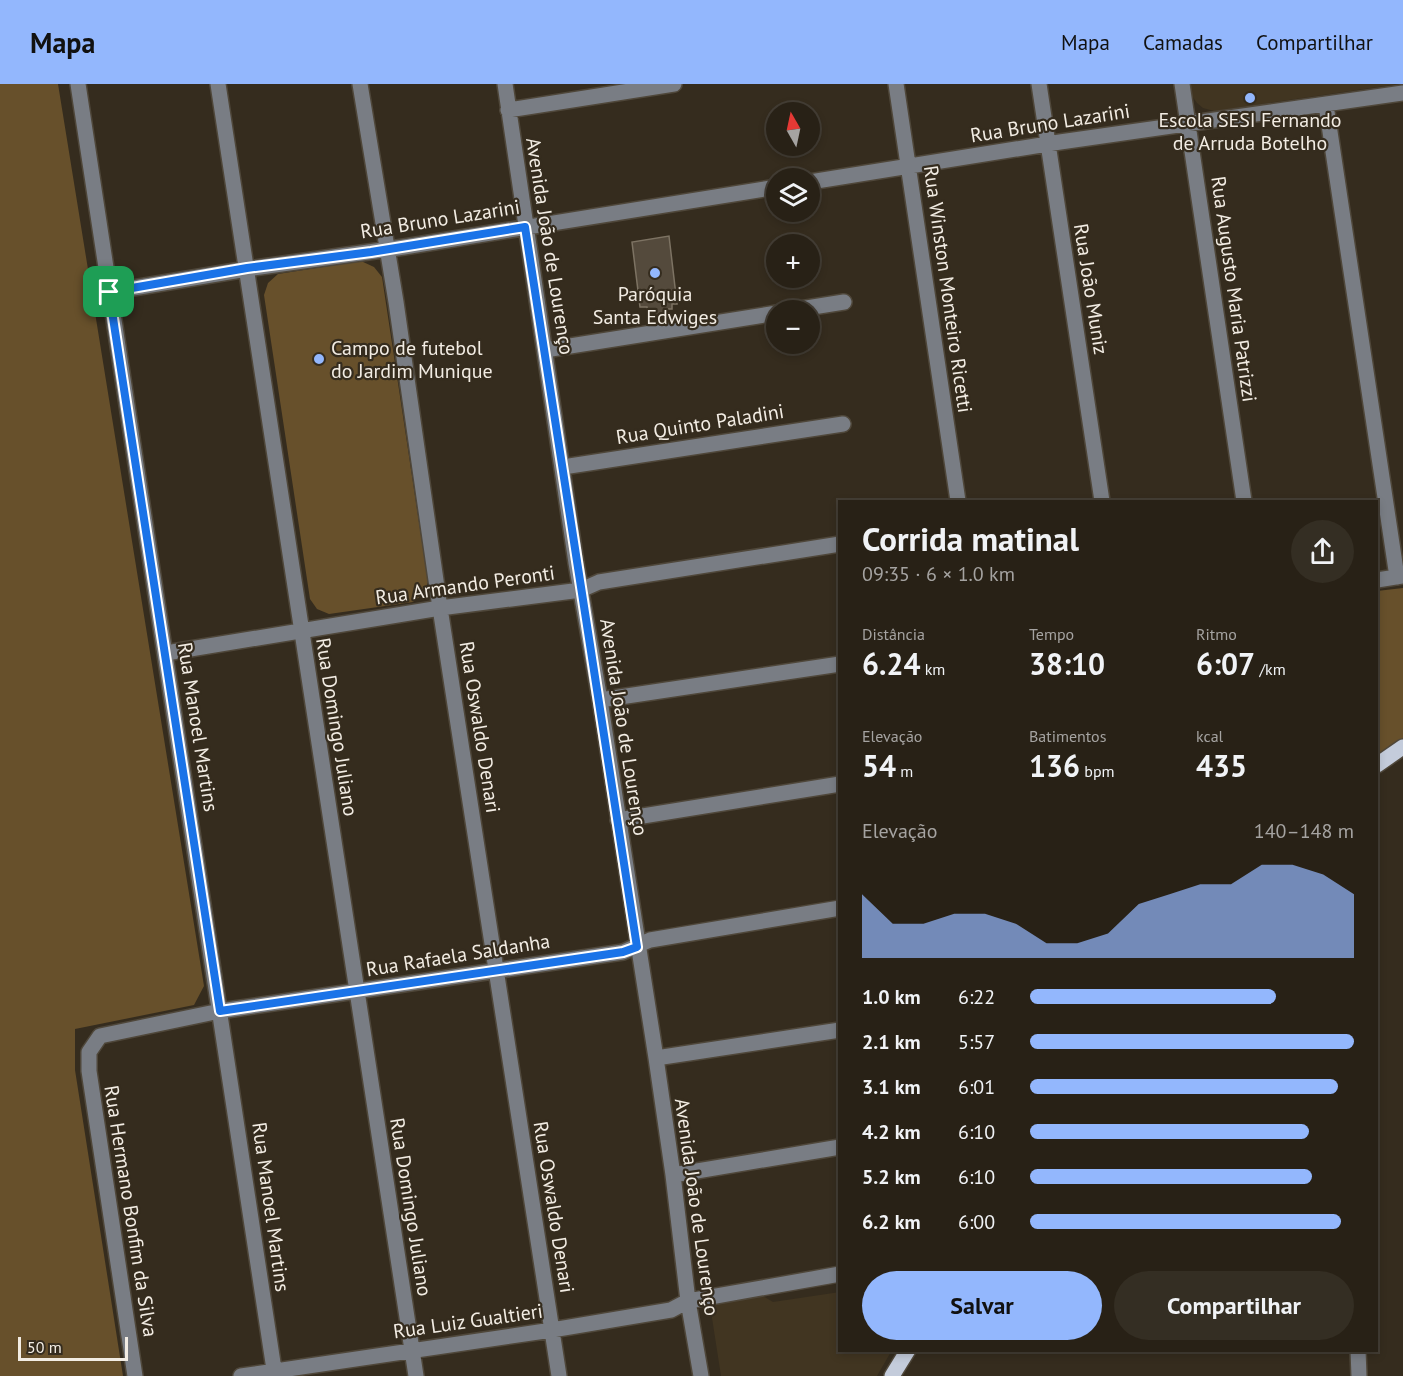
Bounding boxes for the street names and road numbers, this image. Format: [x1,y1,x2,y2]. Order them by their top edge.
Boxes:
street label: Rua Bruno Lazarini [968,98,1132,148]
street label: Avenida João de Lourenço [520,136,580,356]
street label: Rua Winston Monteiro Ricetti [918,164,978,414]
street label: Rua Augusto Maria Patrizzi [1205,174,1263,404]
street label: Rua Bruno Lazarini [358,194,522,244]
street label: Rua João Muniz [1068,222,1114,356]
street label: Rua Quinto Paladini [614,398,786,450]
street label: Rua Armando Peronti [374,560,556,610]
street label: Avenida João de Lourenço [594,617,654,837]
street label: Rua Domingo Juliano [310,636,364,818]
street label: Rua Oswaldo Denari [454,639,506,815]
street label: Rua Manoel Martins [172,640,224,814]
street label: Rua Rafaela Saldanha [364,928,552,982]
street label: Rua Hermano Bonfim da Silva [98,1083,164,1339]
street label: Avenida João de Lourenço [669,1096,725,1318]
street label: Rua Domingo Juliano [384,1116,438,1298]
street label: Rua Oswaldo Denari [528,1119,580,1295]
street label: Rua Manoel Martins [246,1120,296,1294]
street label: Rua Luiz Gualtieri [392,1298,544,1344]

